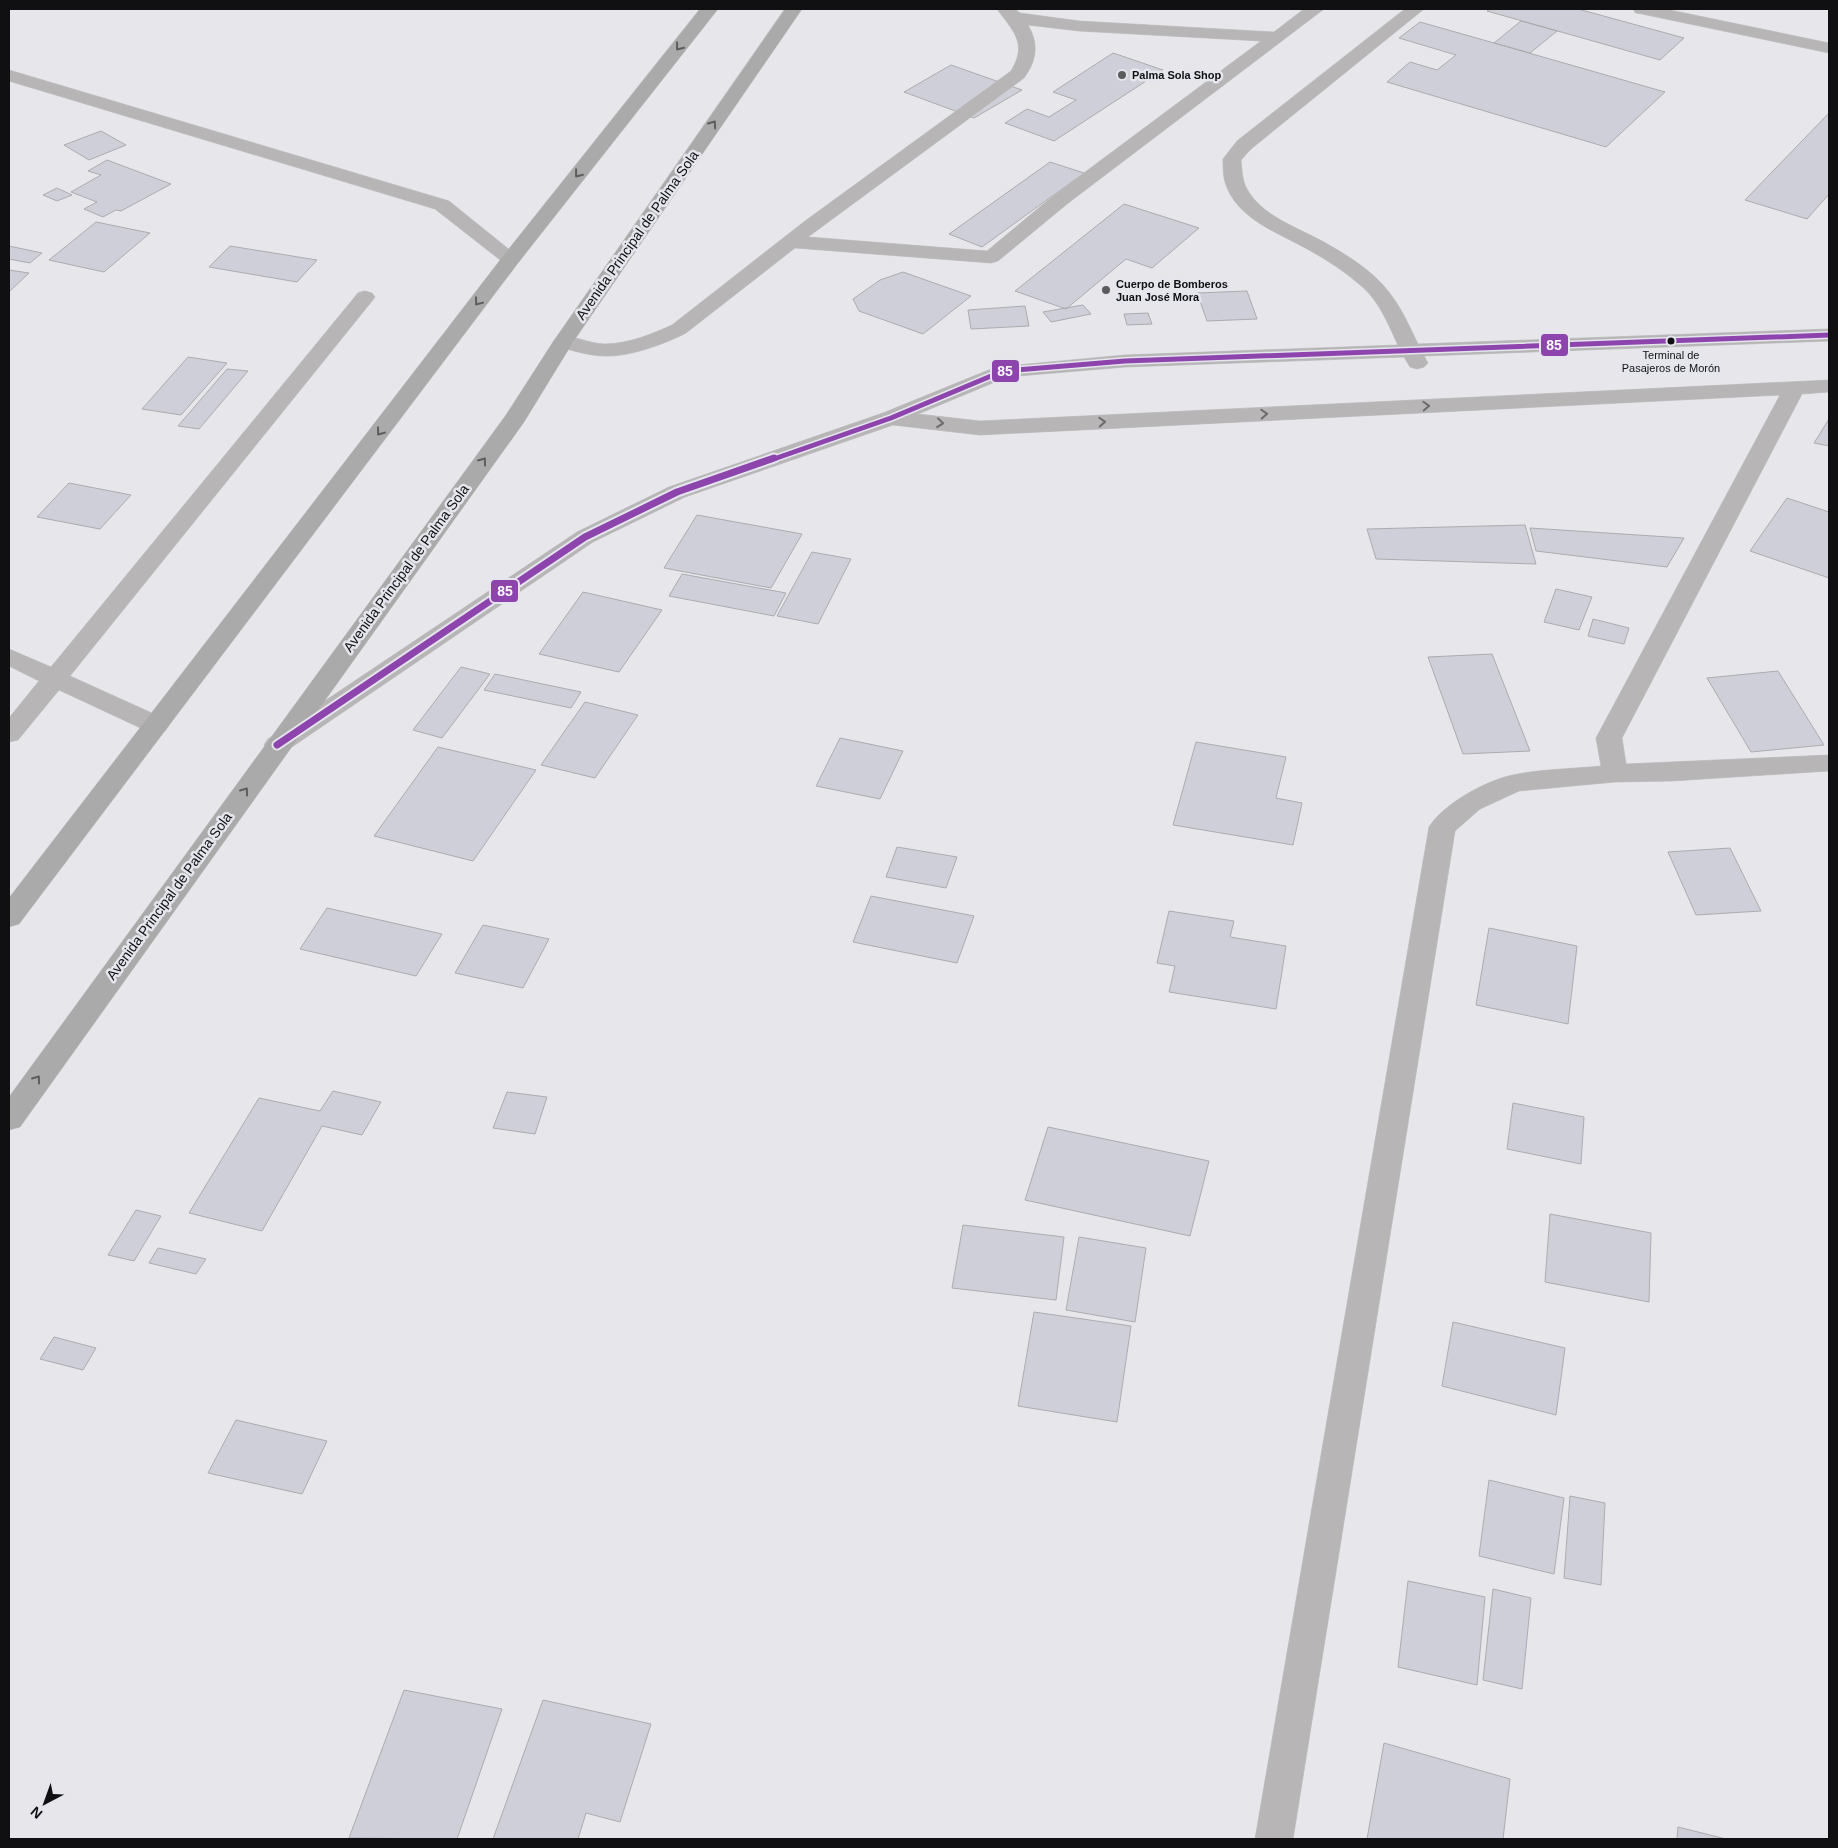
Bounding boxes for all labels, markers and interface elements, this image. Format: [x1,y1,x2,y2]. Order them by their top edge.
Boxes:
one-way arrow [676,41,685,51]
marker: Palma Sola Shop [1116,69,1128,81]
place label: Palma Sola Shop [1132,69,1222,81]
one-way arrow [707,121,716,130]
street label: Avenida Principal de Palma Sola [572,147,702,323]
one-way arrow [575,169,584,178]
place label: Cuerpo de Bomberos Juan José Mora [1116,278,1228,303]
marker: Cuerpo de Bomberos Juan José Mora [1100,284,1112,296]
one-way arrow [475,296,484,306]
line badge: 85 [1540,333,1569,357]
marker: Terminal de Pasajeros de Morón [1666,336,1676,346]
text: 85 [1546,337,1562,353]
place label: Terminal de Pasajeros de Morón [1622,349,1720,374]
line badge: 85 [991,359,1020,383]
text: 85 [997,363,1013,379]
one-way arrow [1423,401,1431,411]
one-way arrow [1260,408,1268,419]
one-way arrow [1098,416,1106,427]
one-way arrow [936,417,944,428]
one-way arrow [377,426,385,435]
one-way arrow [478,458,486,467]
street label: Avenida Principal de Palma Sola [340,481,472,655]
line badge: 85 [490,579,519,603]
text: 85 [497,583,513,599]
one-way arrow [239,788,247,797]
street label: Avenida Principal de Palma Sola [103,809,235,983]
one-way arrow [31,1075,40,1085]
north arrow [20,1778,70,1828]
text: N [27,1803,46,1822]

